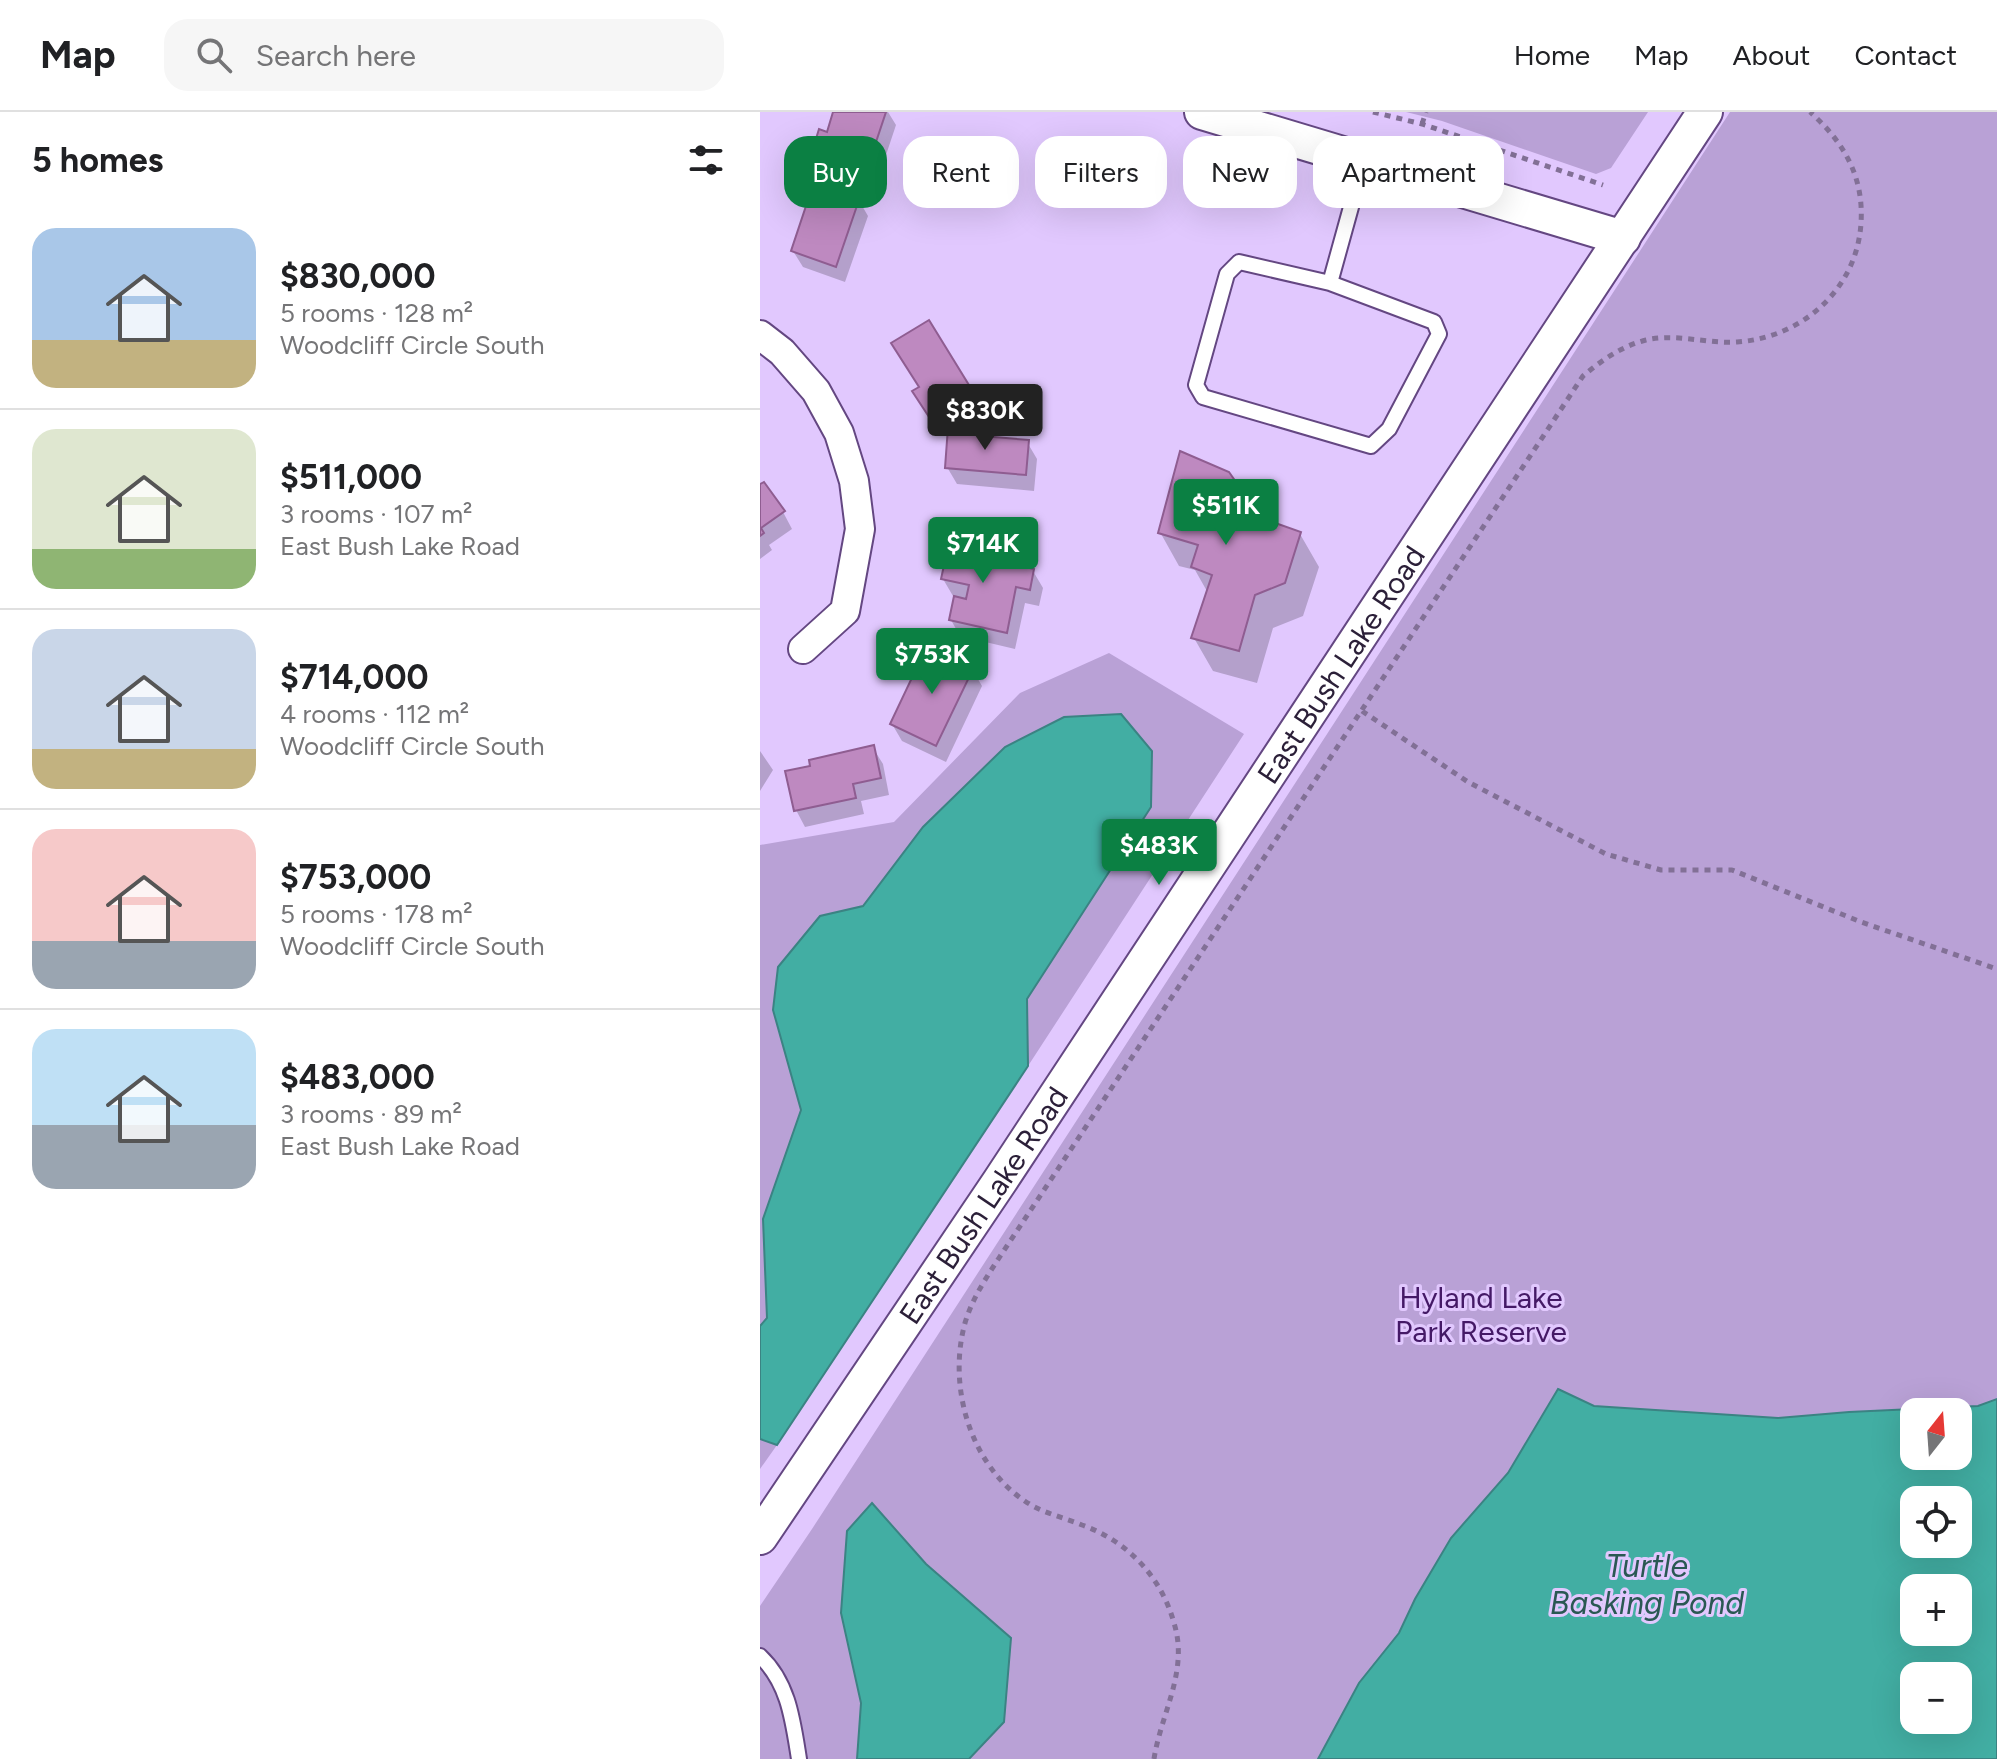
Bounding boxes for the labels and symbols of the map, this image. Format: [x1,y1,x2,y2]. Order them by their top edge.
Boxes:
pin: $830K [929,384,1041,452]
pin: $511K [1170,479,1282,547]
pin: $714K [927,517,1039,585]
street label: East Bush Lake Road [1249,539,1432,790]
pin: $753K [876,628,988,696]
pin: $483K [1103,819,1215,887]
street label: East Bush Lake Road [891,1080,1076,1331]
park label: Hyland Lake Park Reserve [1395,1279,1567,1350]
north arrow [1900,1398,1972,1470]
water label: Turtle Basking Pond [1550,1547,1744,1622]

